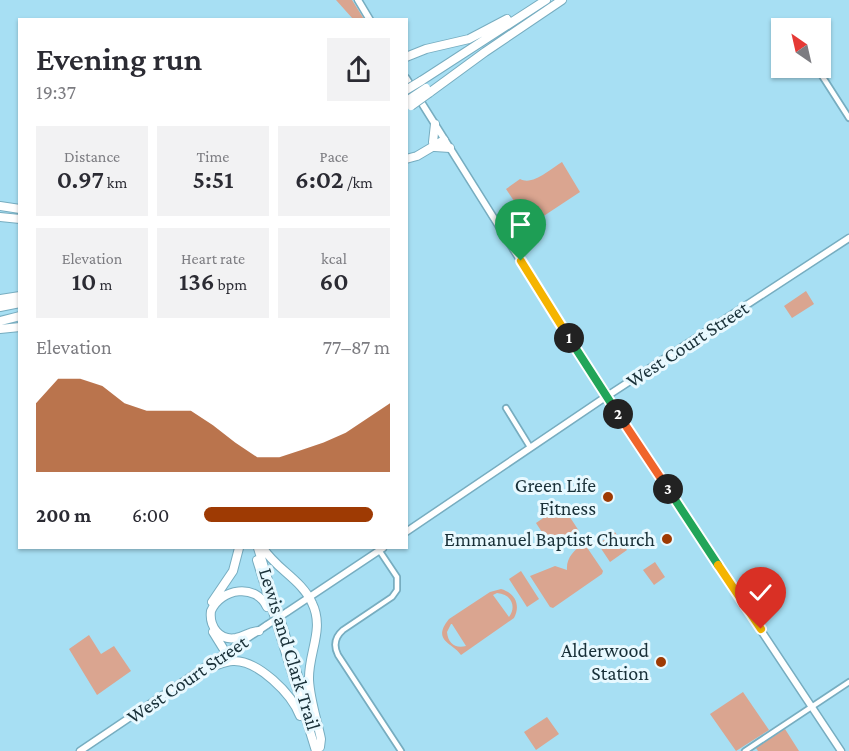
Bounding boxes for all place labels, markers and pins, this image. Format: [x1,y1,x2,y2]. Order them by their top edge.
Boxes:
pin [495,199,546,261]
pin: 1 [554,323,584,353]
pin: 2 [603,399,633,429]
place label: Green Life Fitness [515,474,596,519]
pin: 3 [653,474,683,504]
marker: Green Life Fitness [601,490,615,504]
place label: Emmanuel Baptist Church [444,528,655,551]
marker: Emmanuel Baptist Church [660,532,674,546]
pin [735,567,786,629]
place label: Alderwood Station [561,639,649,684]
marker: Alderwood Station [654,655,668,669]

